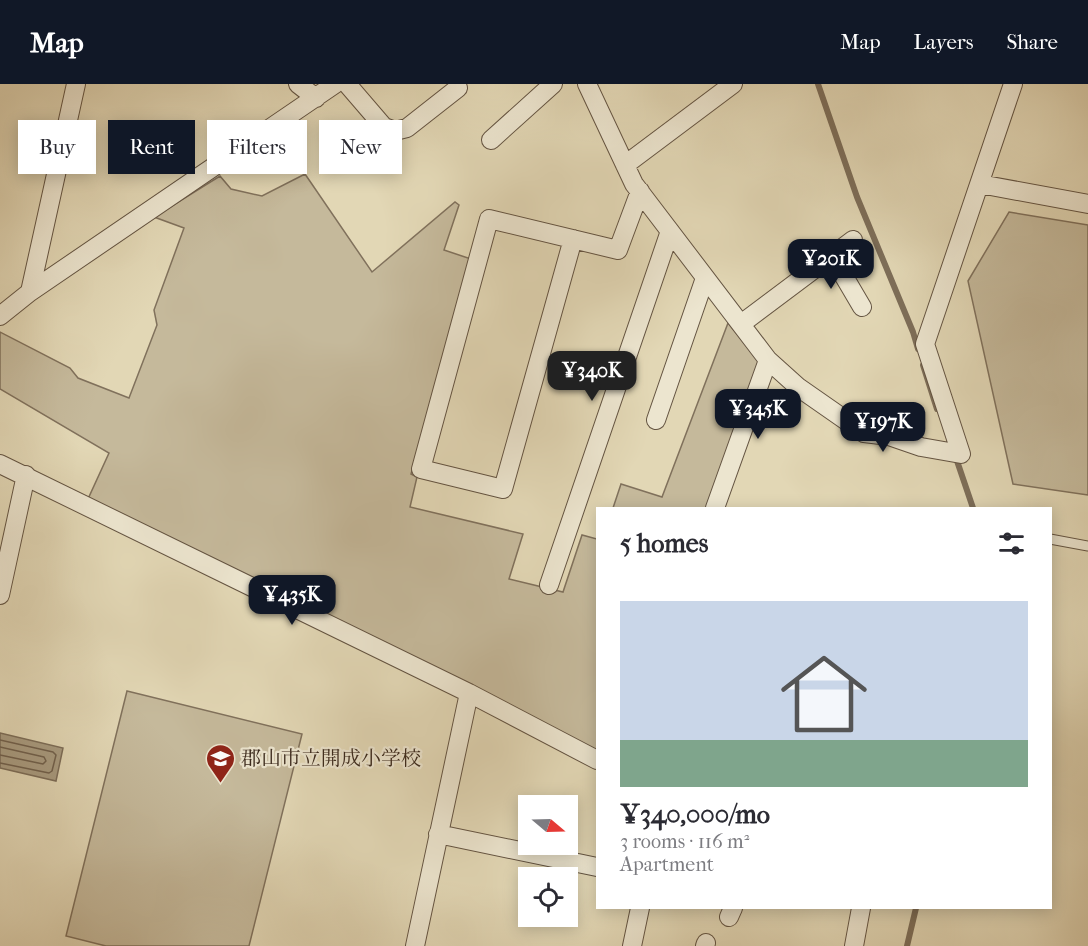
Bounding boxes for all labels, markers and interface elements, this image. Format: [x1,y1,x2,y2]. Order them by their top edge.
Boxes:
text: Map [30,26,84,59]
text: Map [840,30,881,54]
text: Layers [914,30,973,54]
text: Share [1006,30,1058,54]
chip: Buy [18,120,96,174]
chip: Rent [108,120,195,174]
chip: Filters [207,120,307,174]
chip: New [319,120,402,174]
pin: ¥201K [789,239,873,290]
text: ¥201K [802,247,860,270]
pin: ¥340K [550,351,634,402]
text: ¥340K [561,359,623,382]
pin: ¥345K [716,389,800,440]
text: ¥345K [729,397,787,420]
pin: ¥197K [841,402,925,453]
text: ¥197K [854,410,912,433]
icon: filters [995,527,1028,560]
text: 5 homes [620,528,708,559]
pin: ¥435K [250,575,334,626]
text: ¥435K [263,583,321,606]
icon: home [770,640,878,748]
school or university icon: 郡山市立開成小学校 [204,742,236,784]
place label: 郡山市立開成小学校 [241,747,421,770]
north arrow [518,795,578,855]
map controls [518,795,578,927]
text: ¥340,000/mo [620,799,770,830]
text: 3 rooms · 116 m² [620,830,749,853]
text: Apartment [620,853,714,876]
button: locate [518,867,578,927]

